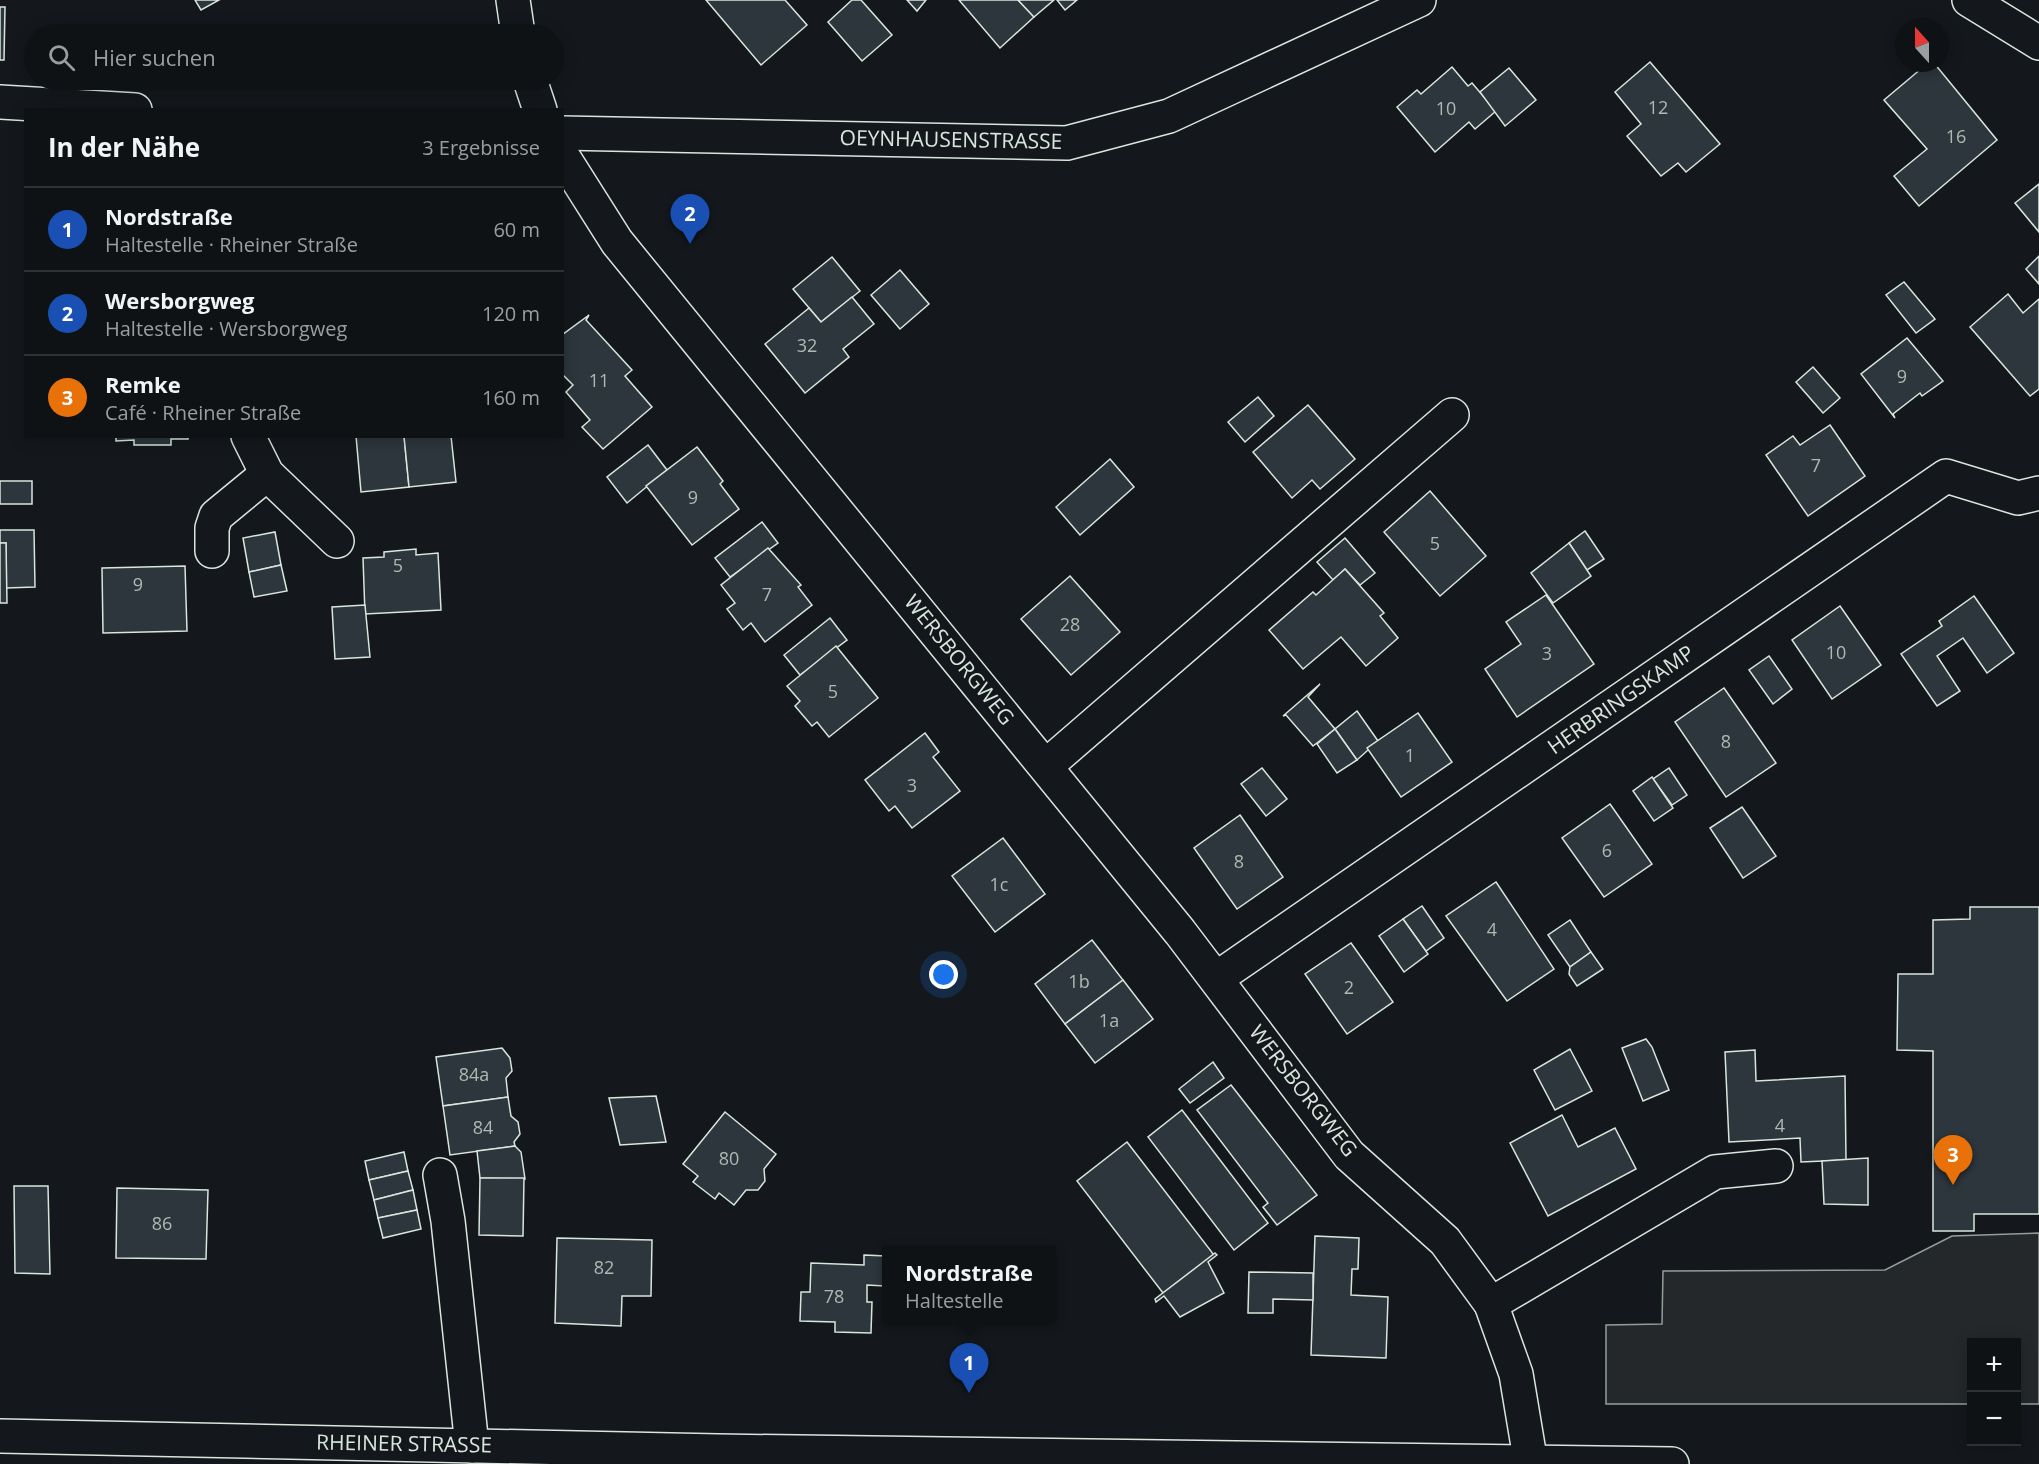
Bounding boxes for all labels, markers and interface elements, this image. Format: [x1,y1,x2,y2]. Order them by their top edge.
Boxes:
north arrow [1895,18,1949,72]
search box [24,24,564,90]
icon: search [45,41,78,74]
text: Hier suchen [93,42,216,72]
house number: 12 [1648,95,1668,119]
house number: 10 [1436,96,1456,120]
street label: OEYNHAUSENSTRASSE [839,123,1063,155]
house number: 16 [1946,124,1966,148]
text: In der Nähe [48,129,200,165]
text: 3 Ergebnisse [422,134,540,161]
pin: 2 [670,194,710,244]
text: Nordstraße [105,201,233,231]
text: 1 [62,216,73,243]
text: 60 m [493,216,540,243]
text: Haltestelle · Rheiner Straße [105,231,358,258]
text: Wersborgweg [105,285,254,315]
text: 2 [62,300,73,327]
text: 120 m [482,300,540,327]
text: Haltestelle · Wersborgweg [105,315,347,342]
house number: 32 [797,333,817,357]
house number: 9 [1897,364,1907,388]
house number: 11 [589,368,609,392]
text: Remke [105,369,181,399]
text: 3 [62,384,73,411]
text: 160 m [482,384,540,411]
text: Café · Rheiner Straße [105,399,301,426]
house number: 7 [1811,453,1821,477]
house number: 9 [688,485,698,509]
house number: 5 [1430,531,1440,555]
house number: 5 [393,553,403,577]
house number: 9 [133,572,143,596]
house number: 7 [762,582,772,606]
street label: WERSBORGWEG [899,588,1021,730]
house number: 28 [1060,612,1080,636]
street label: HERBRINGSKAMP [1542,638,1699,760]
house number: 10 [1826,640,1846,664]
house number: 3 [1542,641,1552,665]
house number: 5 [828,679,838,703]
house number: 8 [1721,729,1731,753]
house number: 1 [1405,743,1415,767]
house number: 3 [907,773,917,797]
house number: 6 [1602,838,1612,862]
house number: 8 [1234,849,1244,873]
house number: 1c [990,872,1009,896]
house number: 4 [1487,917,1497,941]
your location [929,960,958,989]
house number: 1b [1068,969,1090,993]
house number: 2 [1344,975,1354,999]
house number: 1a [1099,1008,1119,1032]
street label: WERSBORGWEG [1244,1019,1364,1162]
house number: 84a [459,1062,489,1086]
house number: 4 [1775,1113,1785,1137]
house number: 84 [473,1115,493,1139]
pin: 3 [1934,1136,1972,1185]
house number: 80 [719,1146,739,1170]
house number: 86 [152,1211,172,1235]
popup [882,1246,1056,1324]
house number: 82 [594,1255,614,1279]
text: Nordstraße [905,1257,1033,1287]
house number: 78 [824,1284,844,1308]
text: Haltestelle [905,1287,1004,1314]
map controls [1967,1338,2021,1446]
button: + [1967,1338,2021,1392]
pin: 1 [950,1344,988,1393]
button: − [1967,1392,2021,1446]
street label: RHEINER STRASSE [316,1427,492,1459]

